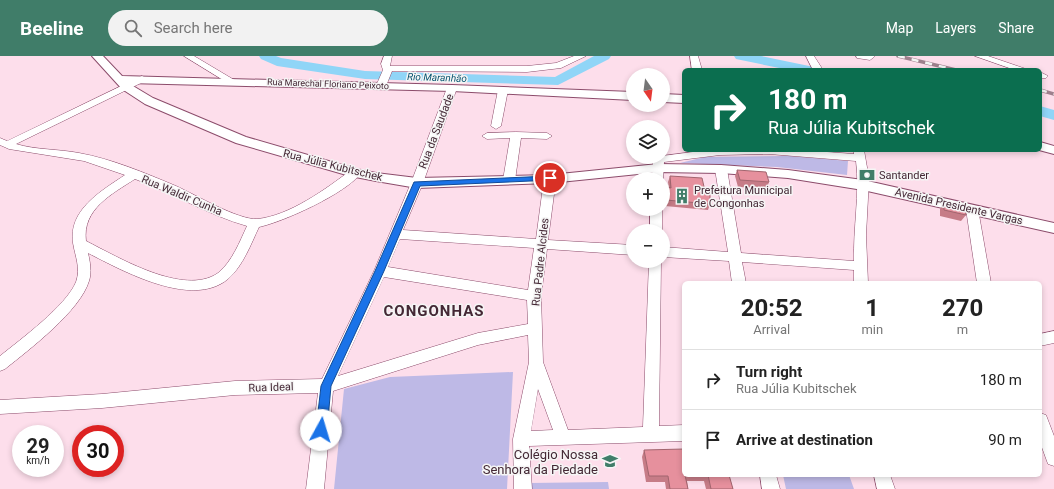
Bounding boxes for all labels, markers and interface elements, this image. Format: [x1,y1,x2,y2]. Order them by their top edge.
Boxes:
search box [108,10,388,46]
text: Beeline [20,17,84,40]
icon: search [122,17,144,39]
text: Search here [154,19,233,37]
text: Map [886,20,913,36]
text: Layers [935,20,976,36]
text: Share [998,20,1034,36]
north arrow [626,68,670,112]
map controls [626,68,670,268]
water label: Rio Maranhão [407,71,468,84]
street label: Rua Marechal Floriano Peixoto [267,77,389,91]
text: 180 m [768,83,847,116]
icon: right [702,84,754,136]
street label: Rua da Saudade [416,92,457,171]
text: Rua Júlia Kubitschek [768,117,935,138]
button: layers [626,120,670,164]
street label: Rua Júlia Kubitschek [282,147,384,184]
pin [533,161,567,195]
bank icon: Santander [858,166,876,184]
icon: arrive [539,167,561,189]
place label: Santander [879,169,929,182]
button: + [626,172,670,216]
street label: Rua Waldir Cunha [139,173,224,218]
place label: Prefeitura Municipal de Congonhas [694,184,792,210]
street label: Avenida Presidente Vargas [894,185,1024,228]
building icon: Prefeitura Municipal de Congonhas [673,187,691,205]
street label: Rua Padre Alcides [529,217,552,307]
button: − [626,224,670,268]
text: 20:52 [741,294,803,322]
text: 1 [865,294,879,322]
text: 270 [942,294,983,322]
district label: CONGONHAS [384,302,484,320]
text: Arrival [753,322,790,337]
text: min [861,322,883,337]
text: m [957,322,968,337]
text: Turn right [736,363,802,381]
icon: right [702,369,724,391]
text: 180 m [980,371,1022,389]
street label: Rua Ideal [248,380,294,395]
text: Rua Júlia Kubitschek [736,381,856,396]
position arrow [300,409,342,451]
speed limit sign: 30 [72,425,124,477]
icon: arrive [702,429,724,451]
text: Arrive at destination [736,431,873,449]
text: 90 m [988,431,1022,449]
text: 29 [27,434,49,458]
place label: Colégio Nossa Senhora da Piedade [483,447,598,477]
school or university icon: Colégio Nossa Senhora da Piedade [601,452,619,470]
text: km/h [26,455,50,466]

